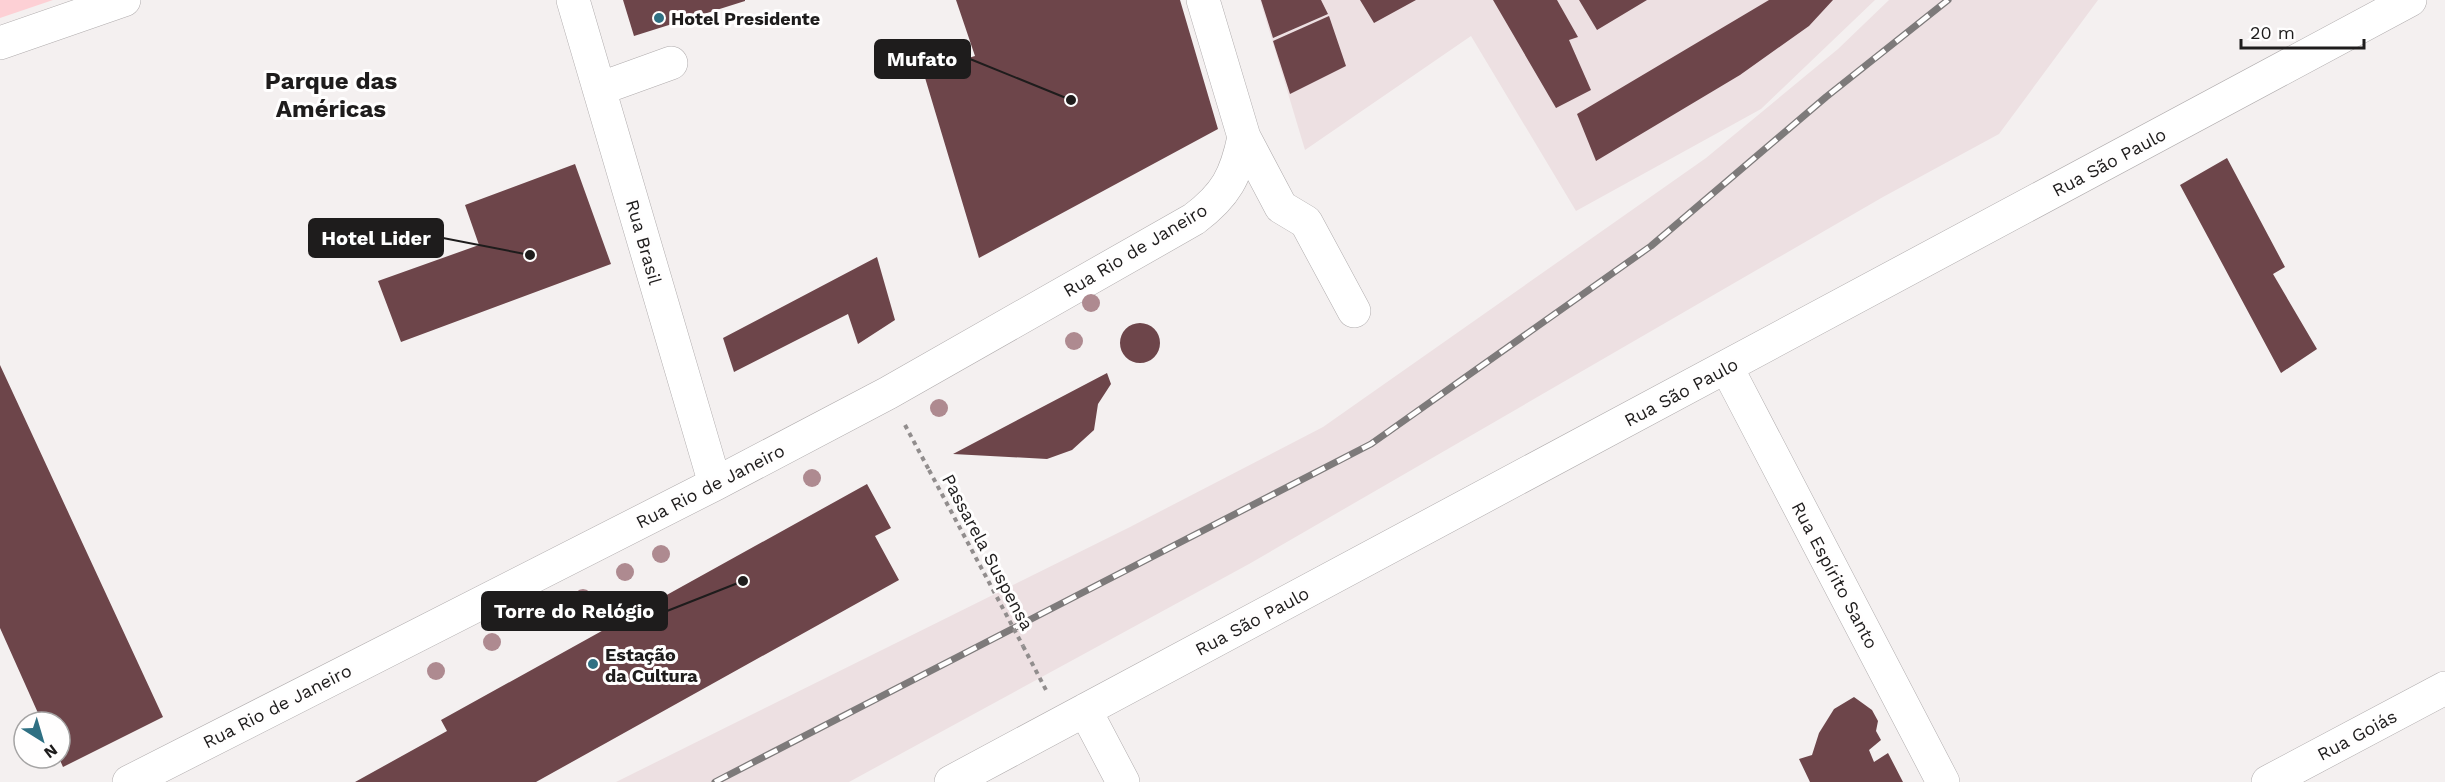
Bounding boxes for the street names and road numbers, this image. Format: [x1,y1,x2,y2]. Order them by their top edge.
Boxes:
street label: Rua São Paulo [2049,123,2169,201]
street label: Rua Brasil [622,197,666,287]
street label: Rua Rio de Janeiro [1059,199,1211,301]
street label: Rua São Paulo [1621,353,1741,431]
street label: Rua Rio de Janeiro [632,439,788,533]
street label: Passarela Suspensa [938,470,1038,634]
street label: Rua Espírito Santo [1787,498,1883,652]
street label: Rua São Paulo [1192,582,1312,660]
street label: Rua Rio de Janeiro [199,659,355,753]
street label: Rua Goiás [2314,705,2400,765]

